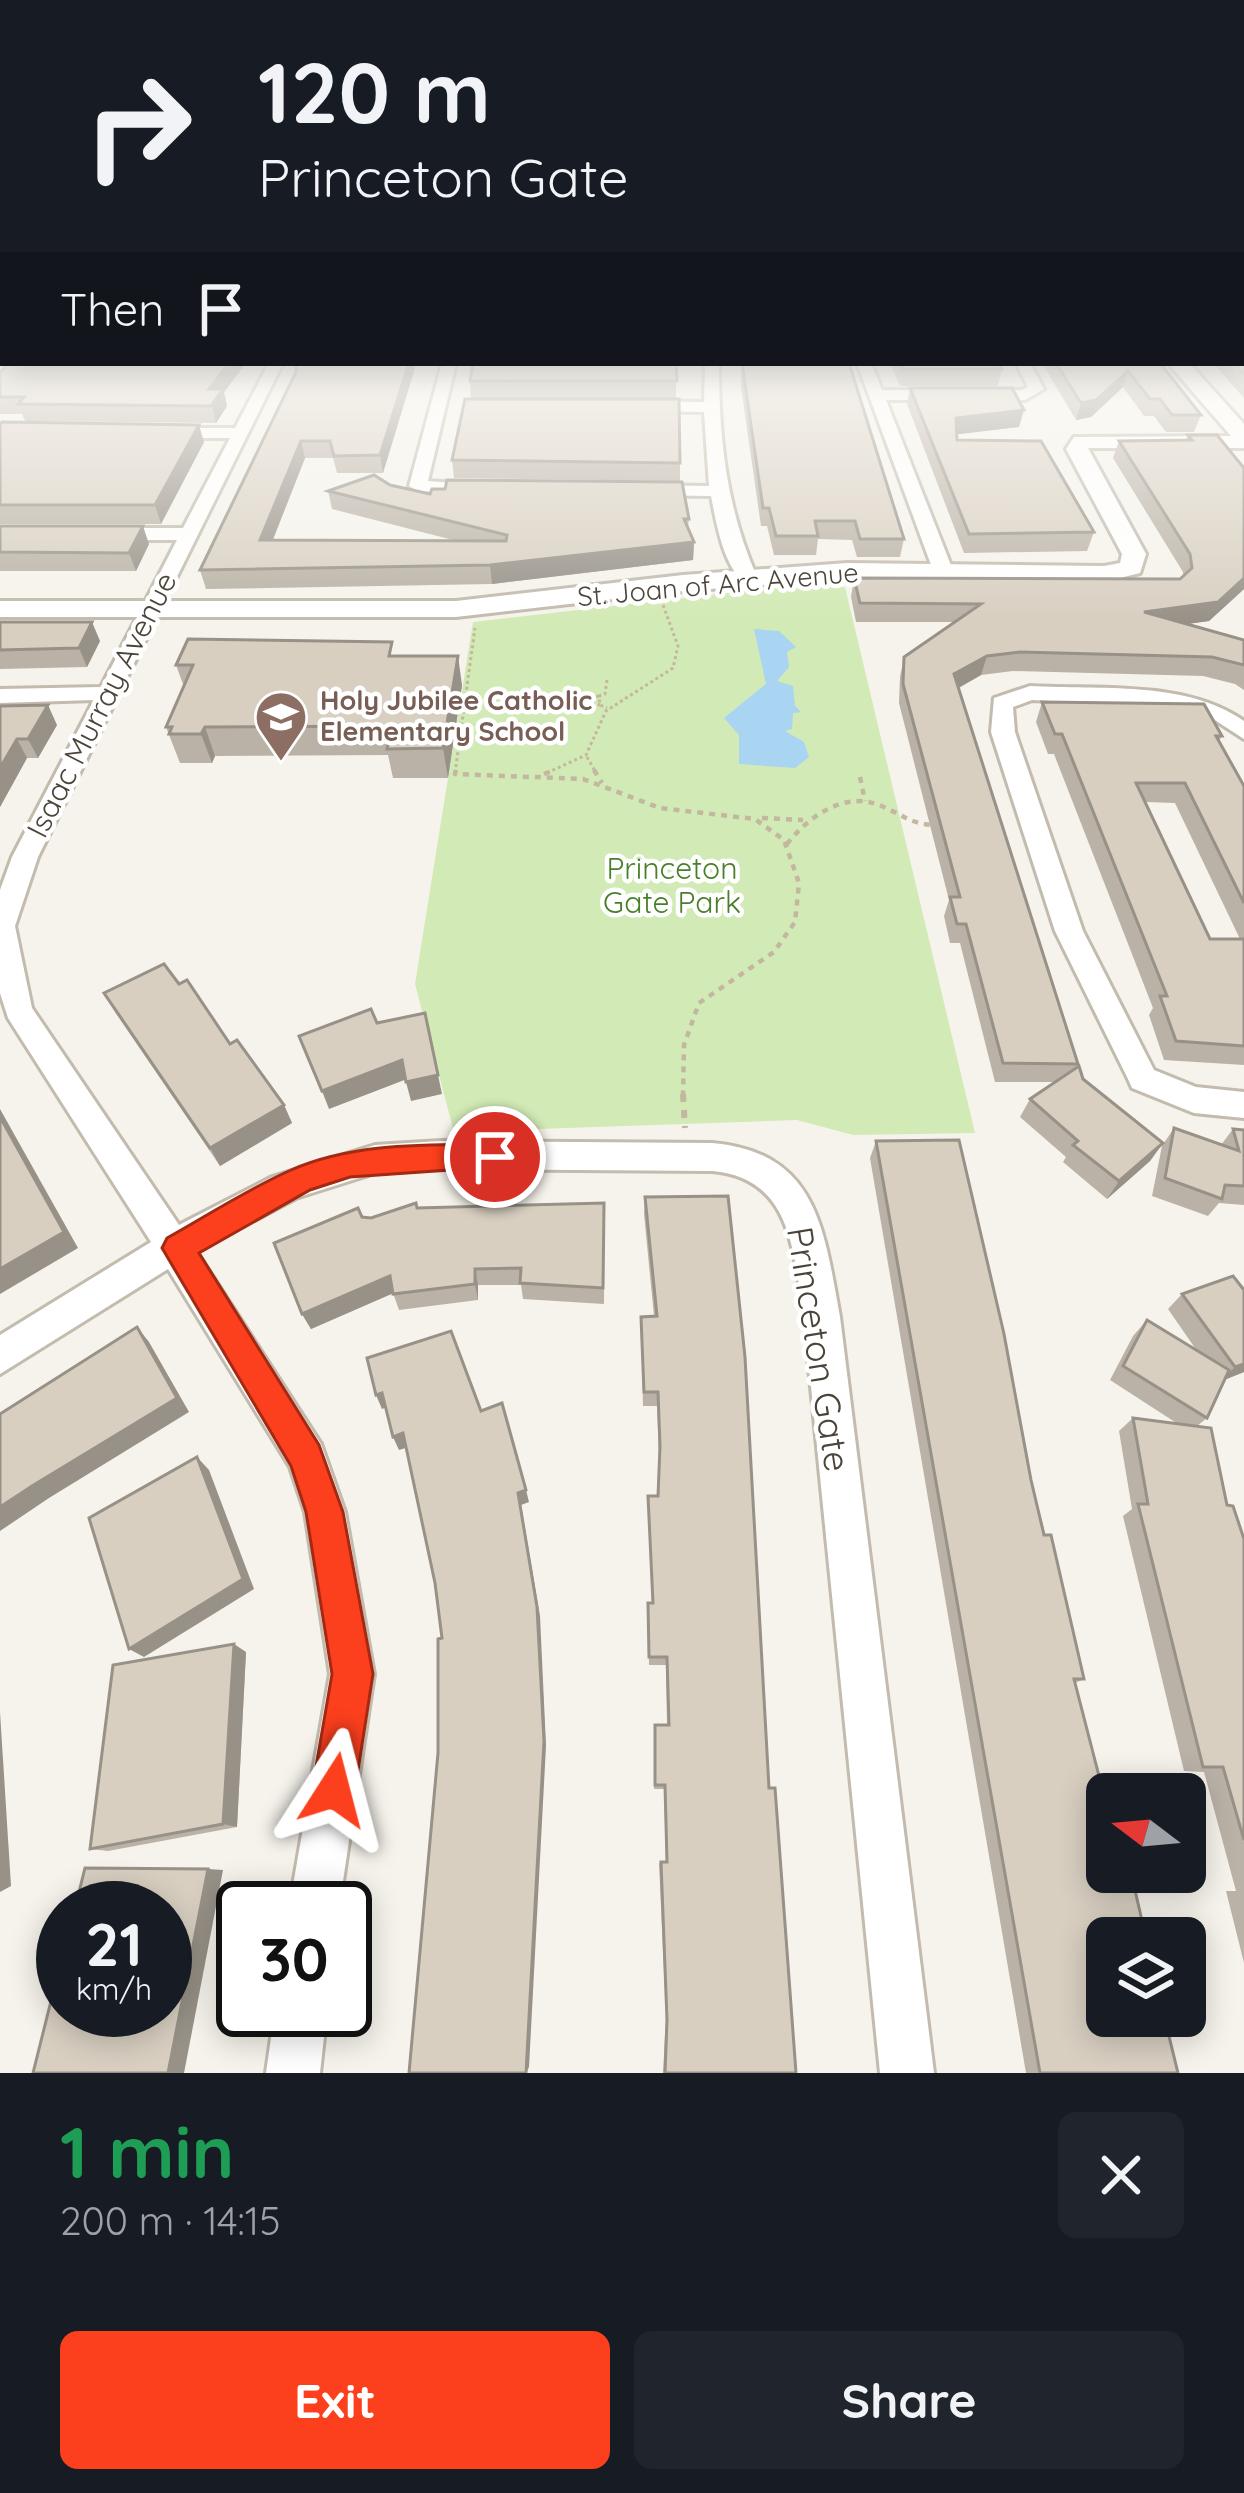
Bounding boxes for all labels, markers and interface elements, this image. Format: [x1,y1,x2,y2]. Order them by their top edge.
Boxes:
text: 120 m [258,39,491,144]
icon: right [60,48,216,204]
text: Princeton Gate [258,143,628,211]
icon: arrive [188,276,254,342]
text: Then [60,281,164,337]
street label: St. Joan of Arc Avenue [576,555,860,613]
street label: Isaac Murray Avenue [18,565,185,844]
place label: Holy Jubilee Catholic Elementary School [320,683,592,748]
school or university icon: Holy Jubilee Catholic Elementary School [253,689,309,763]
park label: Princeton Gate Park [603,849,741,921]
pin [444,1106,546,1208]
icon: arrive [462,1124,528,1190]
street label: Princeton Gate [778,1223,861,1474]
position arrow [271,1727,397,1853]
north arrow [1086,1773,1206,1893]
map controls [1086,1773,1206,2037]
speed limit sign: 30 [216,1881,372,2037]
text: 21 [85,1906,143,1981]
button: layers [1086,1917,1206,2037]
text: km/h [76,1970,152,2008]
text: 1 min [60,2106,234,2196]
button: close [1058,2112,1184,2238]
text: 200 m · 14:15 [60,2196,281,2245]
button: Exit [60,2331,610,2469]
button: Share [634,2331,1184,2469]

